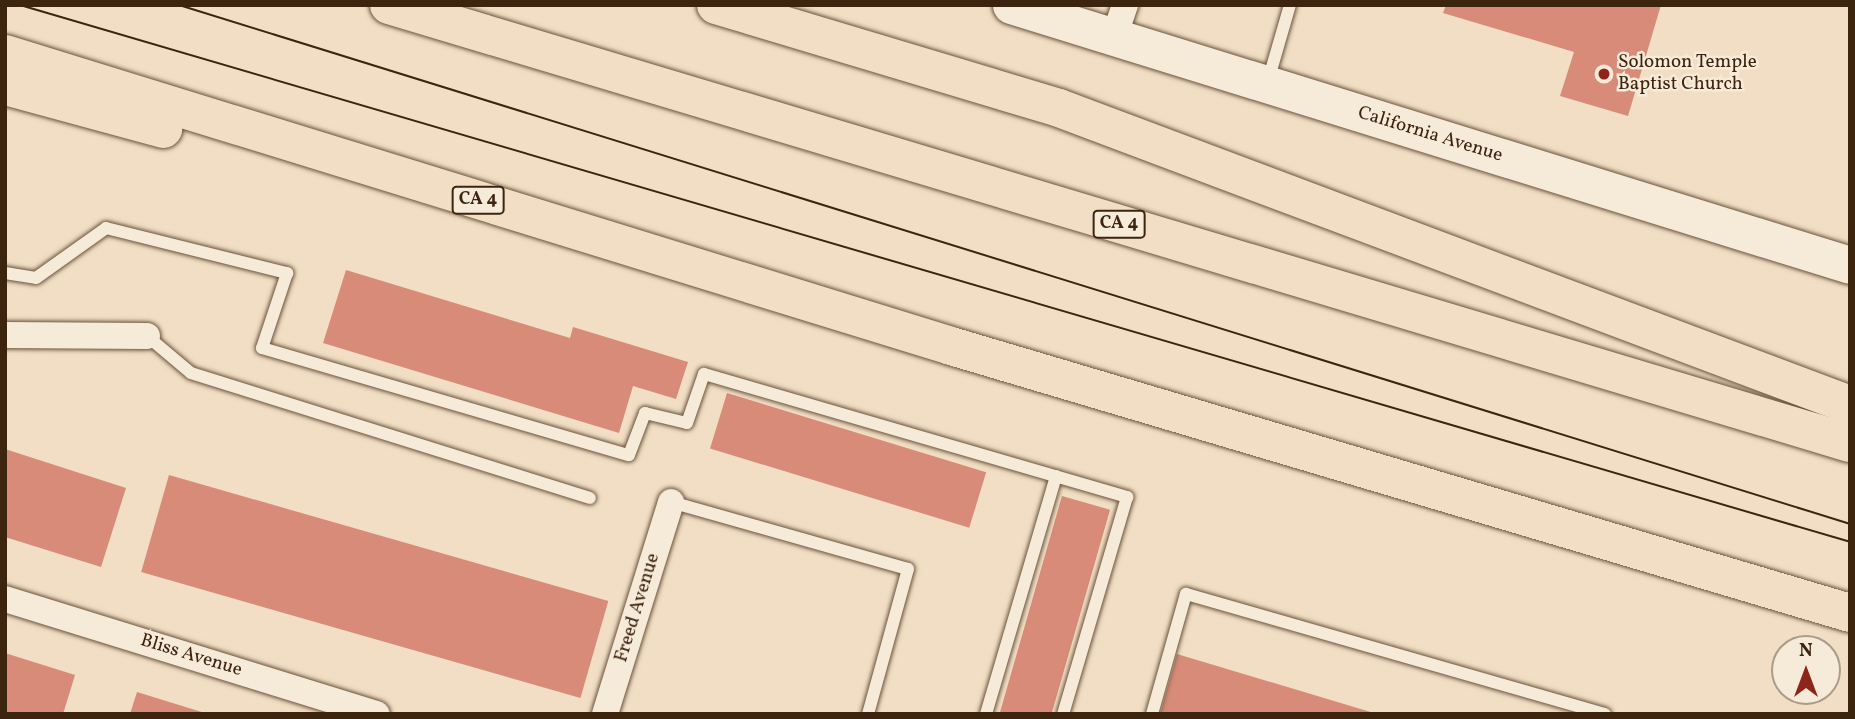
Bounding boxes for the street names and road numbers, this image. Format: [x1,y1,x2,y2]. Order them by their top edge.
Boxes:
street label: California Avenue [1355,102,1505,168]
road number: CA 4 [450,186,506,215]
road number: CA 4 [1091,210,1147,238]
street label: Freed Avenue [611,551,665,665]
street label: Bliss Avenue [137,630,245,682]

